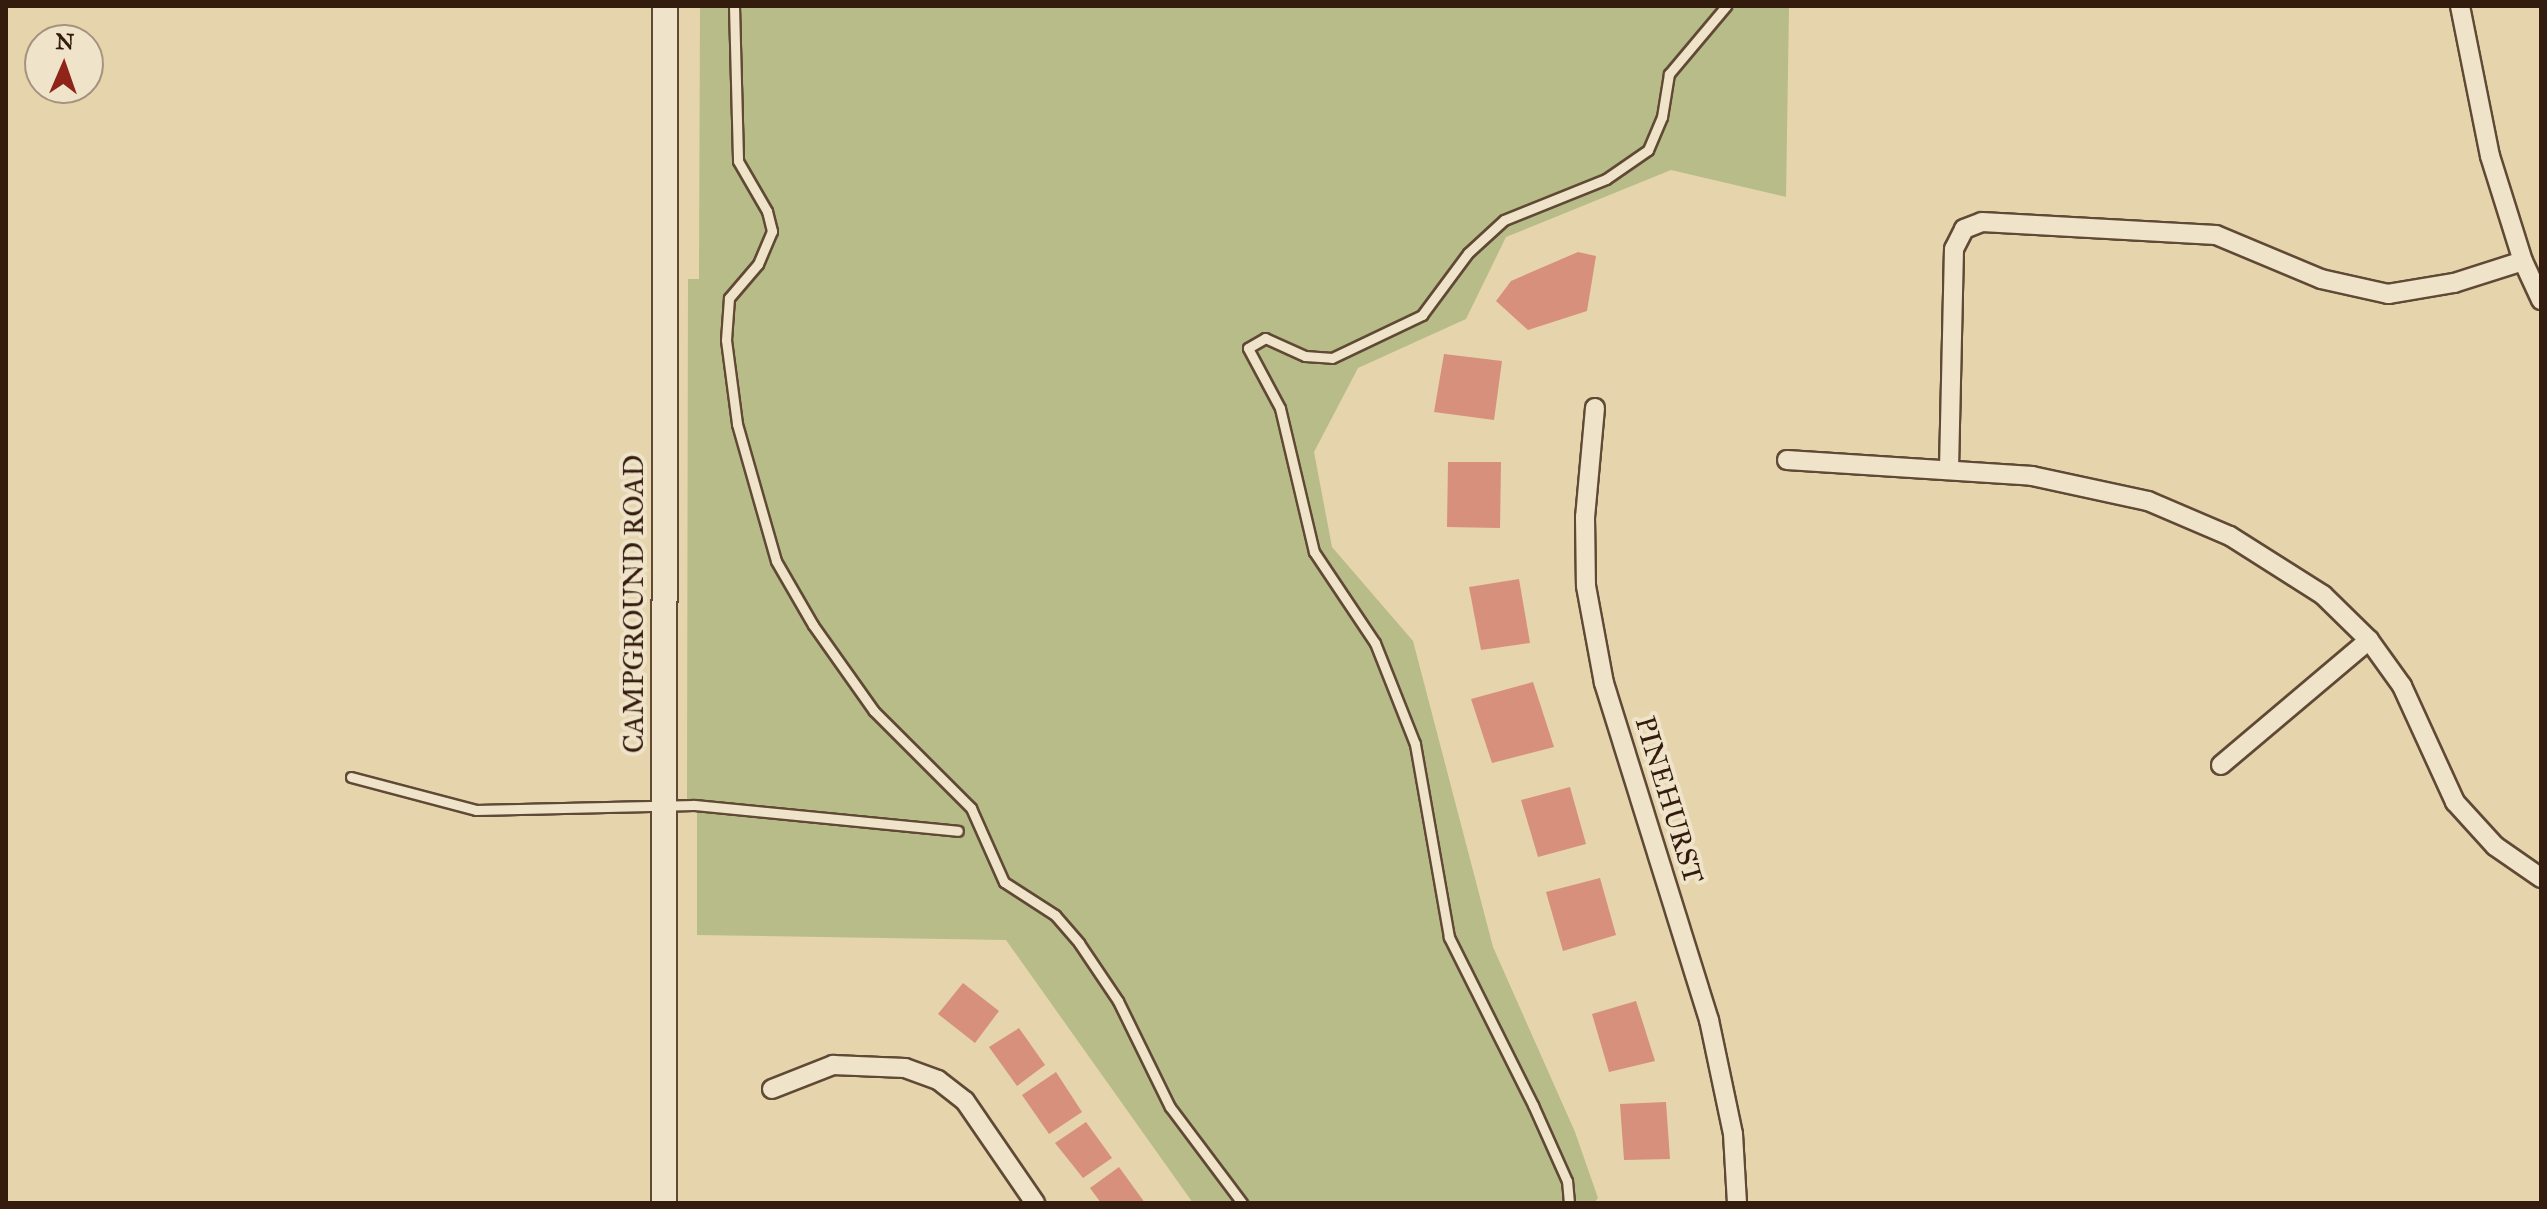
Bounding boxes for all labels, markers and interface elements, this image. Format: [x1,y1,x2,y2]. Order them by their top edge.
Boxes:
north arrow [24,24,104,104]
text: N [55,28,75,55]
street label: CAMPGROUND ROAD [617,455,651,753]
street label: PINEHURST [1628,712,1710,888]

